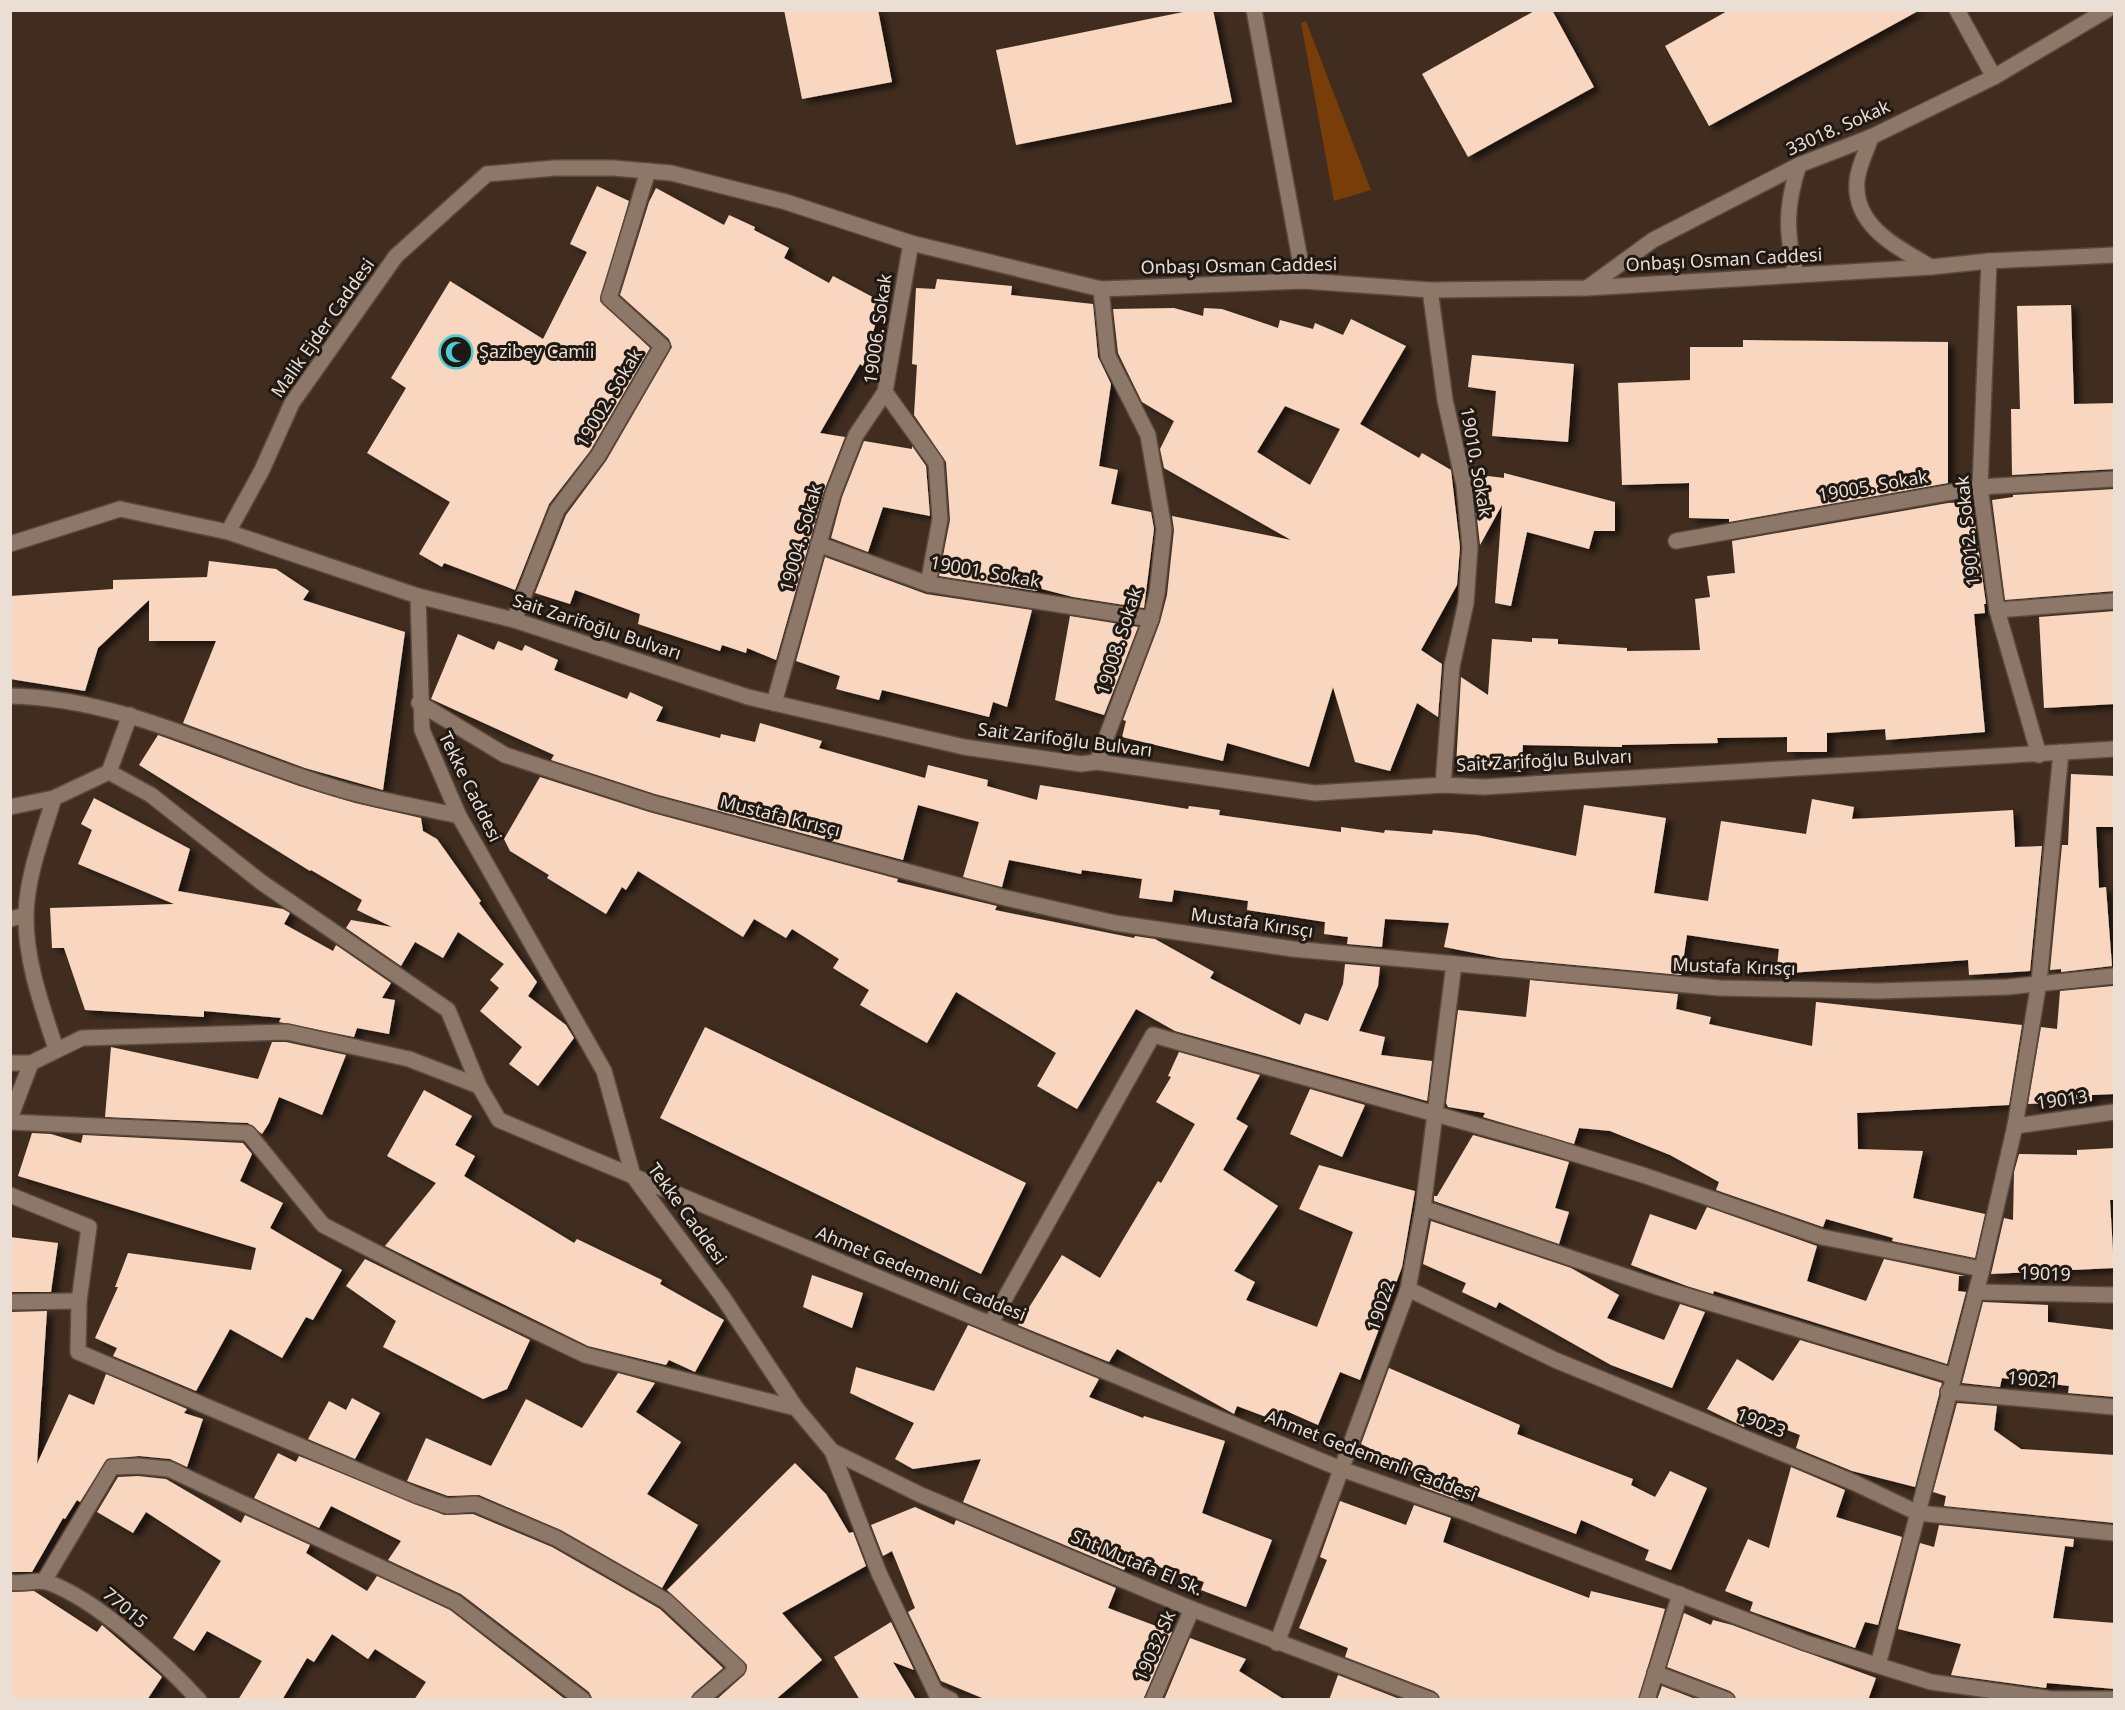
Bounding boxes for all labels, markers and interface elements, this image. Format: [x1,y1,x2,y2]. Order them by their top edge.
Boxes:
street label: 33018. Sokak [1782,93,1894,161]
street label: Onbaşı Osman Caddesi [1625,242,1823,276]
street label: Onbaşı Osman Caddesi [1140,251,1338,279]
street label: Malik Ejder Caddesi [265,253,379,402]
street label: 19006. Sokak [857,272,897,386]
mosque icon: Şazibey Camii [438,334,474,370]
place label: Şazibey Camii [479,339,594,363]
street label: 19002. Sokak [569,343,647,451]
street label: 19010. Sokak [1456,405,1499,519]
street label: 19005. Sokak [1816,463,1930,506]
street label: 19012. Sokak [1949,474,1985,588]
street label: 19004. Sokak [773,481,827,594]
street label: 19001. Sokak [928,550,1042,593]
street label: 19008. Sokak [1089,584,1147,697]
street label: Sait Zarifoğlu Bulvarı [510,587,685,665]
street label: Sait Zarifoğlu Bulvarı [976,716,1154,762]
street label: Tekke Caddesi [434,727,508,846]
street label: Sait Zarifoğlu Bulvarı [1456,743,1632,777]
street label: Mustafa Kırısçı [717,788,843,842]
street label: Mustafa Kırısçı [1189,902,1315,942]
street label: Mustafa Kırısçı [1672,952,1796,980]
street label: 19013 [2035,1084,2089,1114]
street label: Tekke Caddesi [643,1158,733,1269]
street label: Ahmet Gedemenli Caddesi [813,1220,1030,1326]
street label: 19019 [2019,1260,2071,1286]
street label: 19022 [1360,1277,1400,1334]
street label: 19021 [2006,1365,2060,1393]
street label: 19023 [1733,1401,1790,1443]
street label: Ahmet Gedemenli Caddesi [1262,1404,1480,1506]
street label: Sht Mutafa El Sk. [1068,1524,1207,1601]
street label: 77015 [98,1581,153,1633]
street label: 19032 Sk [1128,1606,1181,1685]

